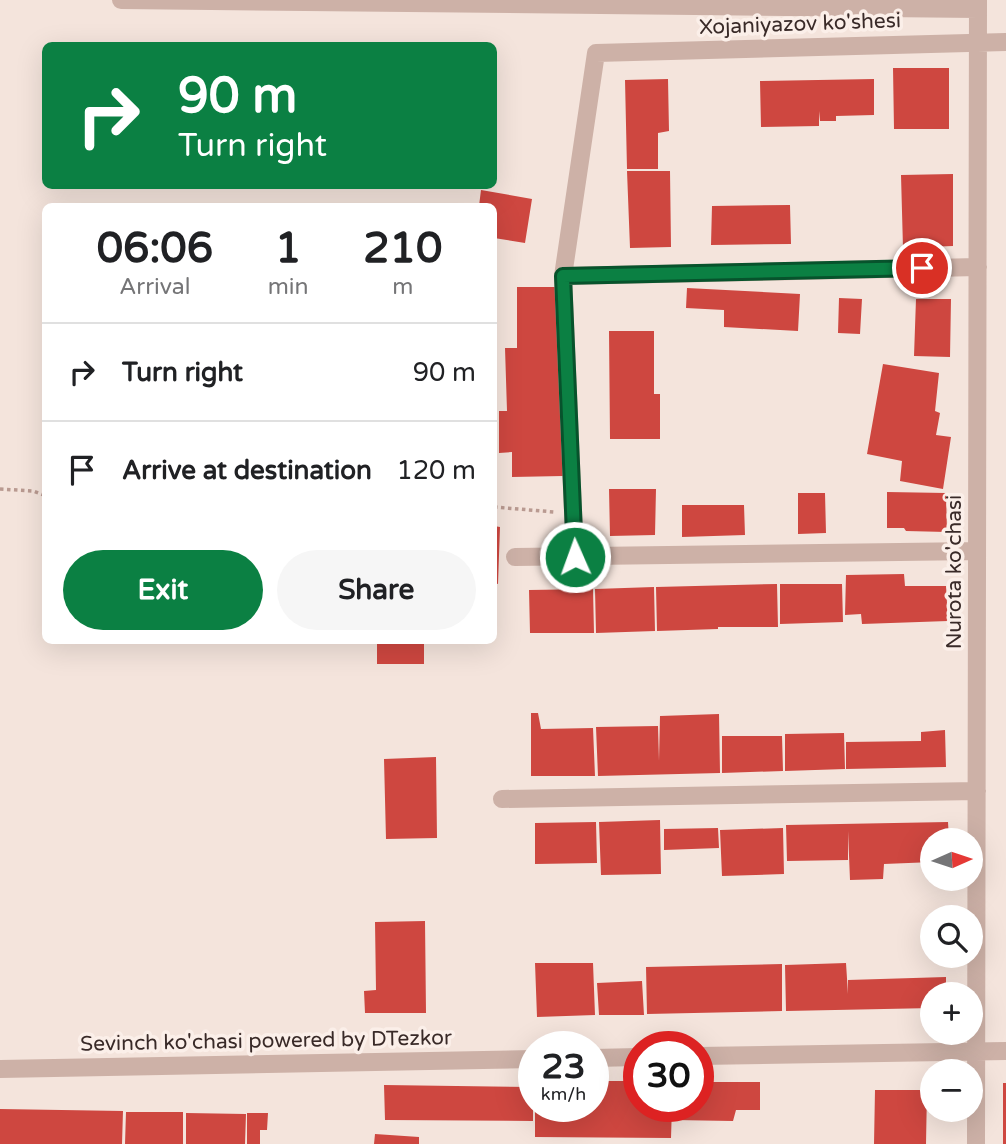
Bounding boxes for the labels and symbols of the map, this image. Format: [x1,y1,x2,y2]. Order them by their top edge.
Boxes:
street label: Xojaniyazov ko'shesi [698,8,902,40]
pin [892,238,952,298]
street label: Nurota ko'chasi [942,495,967,649]
position arrow [538,520,612,594]
north arrow [920,828,984,891]
street label: Sevinch ko'chasi powered by DTezkor [80,1025,452,1057]
speed limit sign: 30 [623,1031,714,1122]

